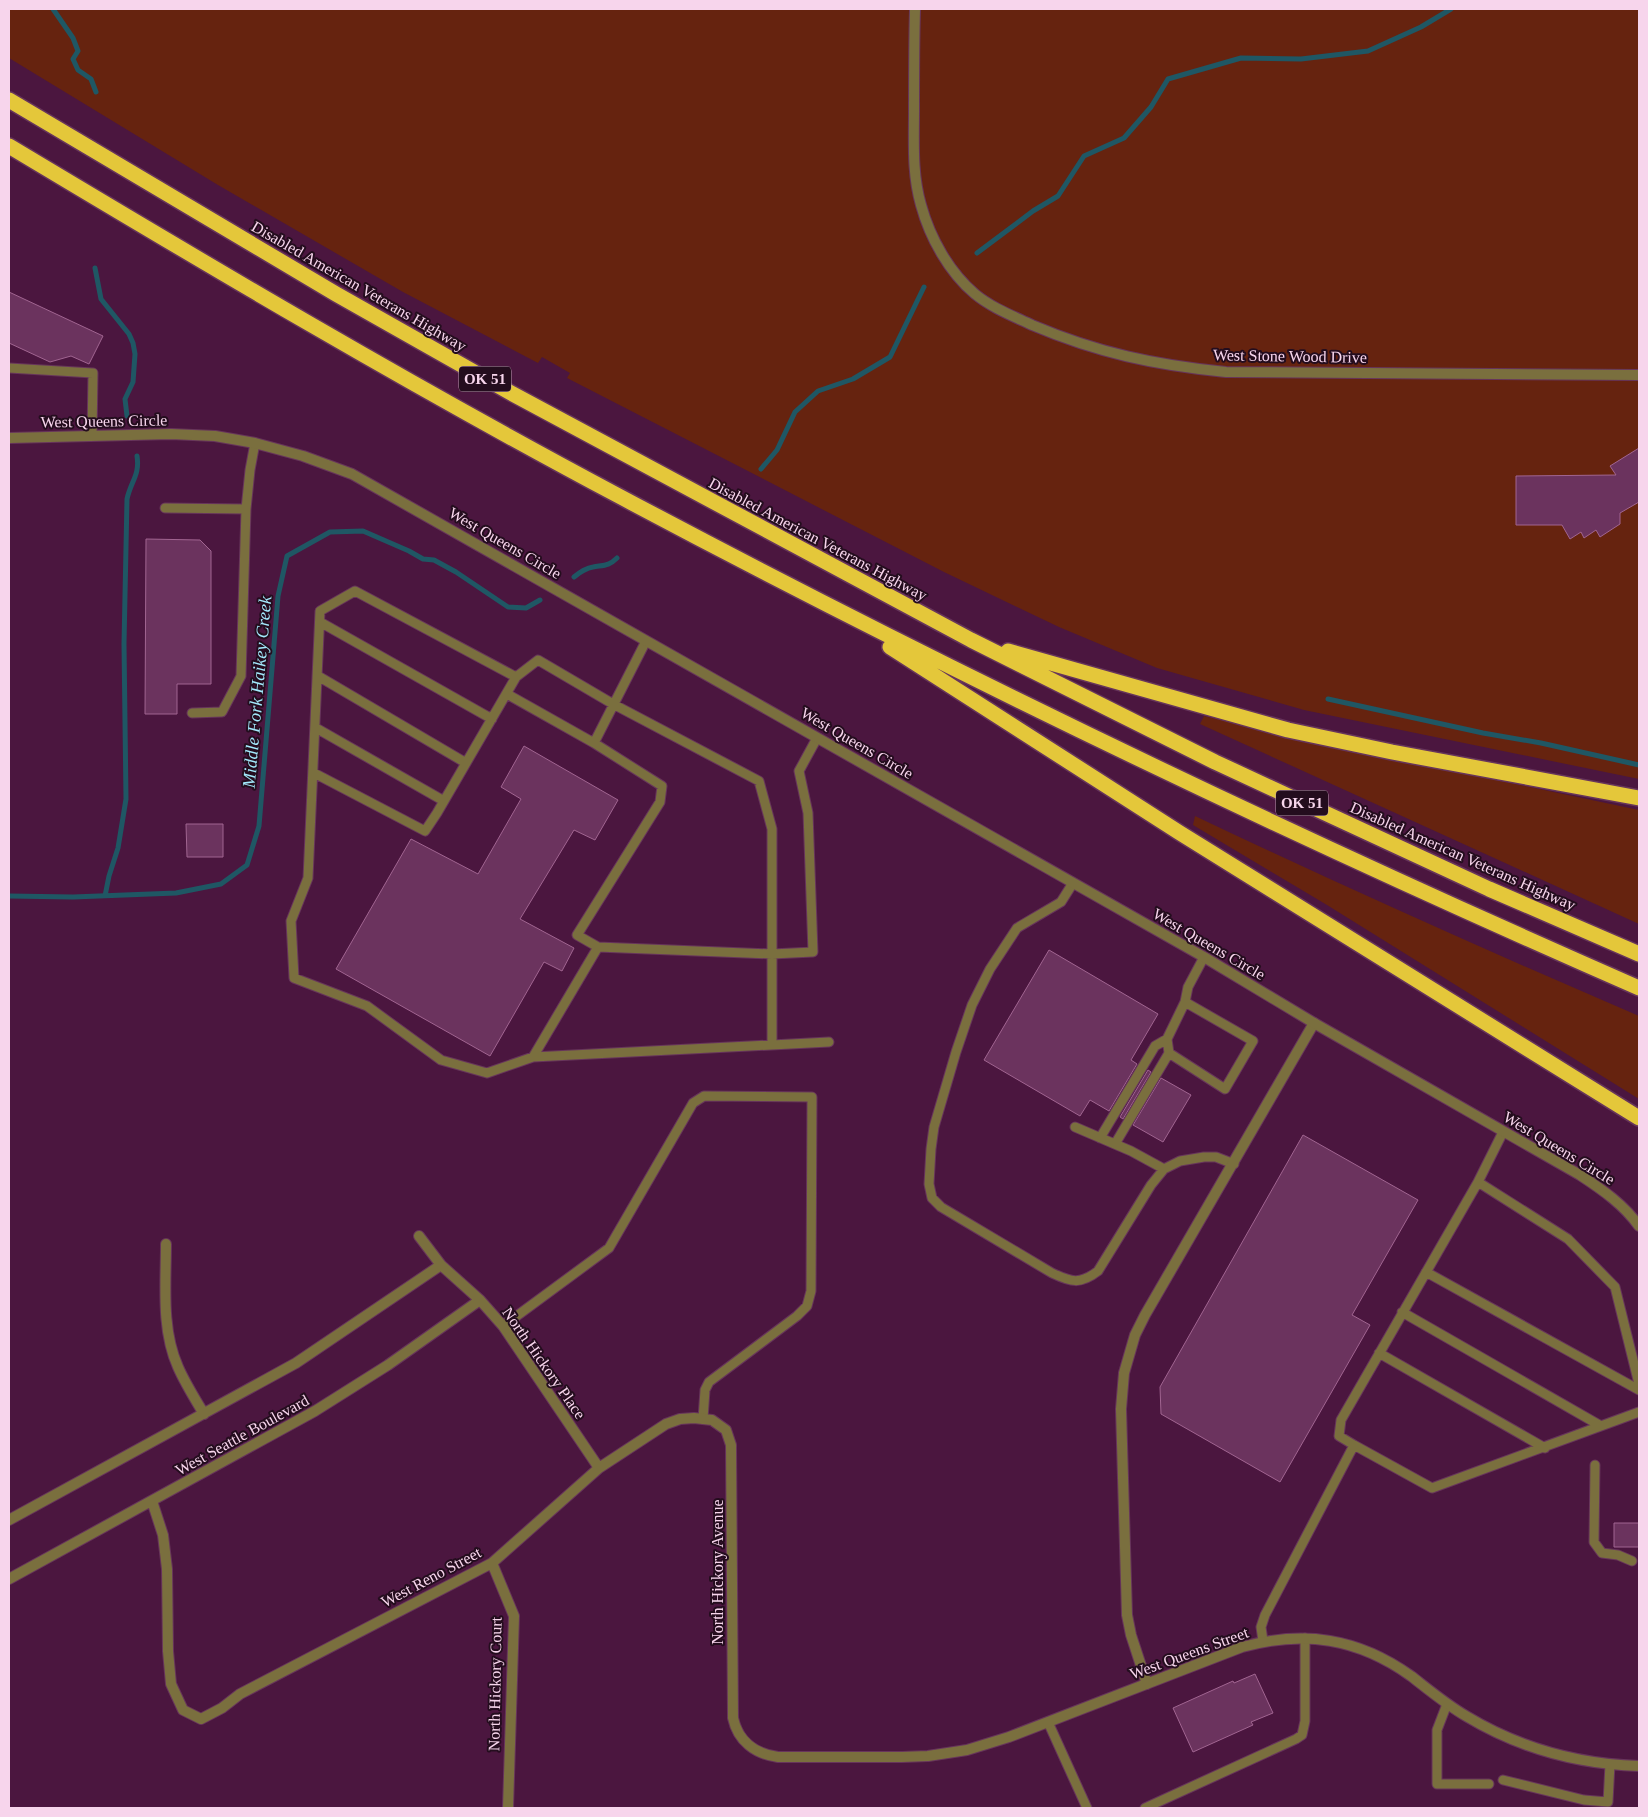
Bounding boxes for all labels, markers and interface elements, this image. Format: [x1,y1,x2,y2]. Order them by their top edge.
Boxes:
street label: Disabled American Veterans Highway [248,218,469,355]
street label: West Stone Wood Drive [1213,346,1367,366]
road number: OK 51 [459,366,511,392]
street label: West Queens Circle [41,411,167,431]
street label: Disabled American Veterans Highway [706,474,930,605]
street label: West Queens Circle [446,504,564,582]
water label: Middle Fork Haikey Creek [239,594,275,790]
street label: West Queens Circle [798,704,916,782]
road number: OK 51 [1276,790,1328,816]
street label: Disabled American Veterans Highway [1347,799,1578,914]
street label: West Queens Circle [1150,905,1268,983]
street label: West Queens Circle [1500,1108,1618,1188]
street label: North Hickory Place [498,1304,589,1423]
street label: West Seattle Boulevard [172,1391,312,1479]
street label: North Hickory Avenue [709,1499,727,1645]
street label: West Reno Street [378,1543,484,1610]
street label: North Hickory Court [485,1616,506,1751]
street label: West Queens Street [1127,1623,1251,1682]

